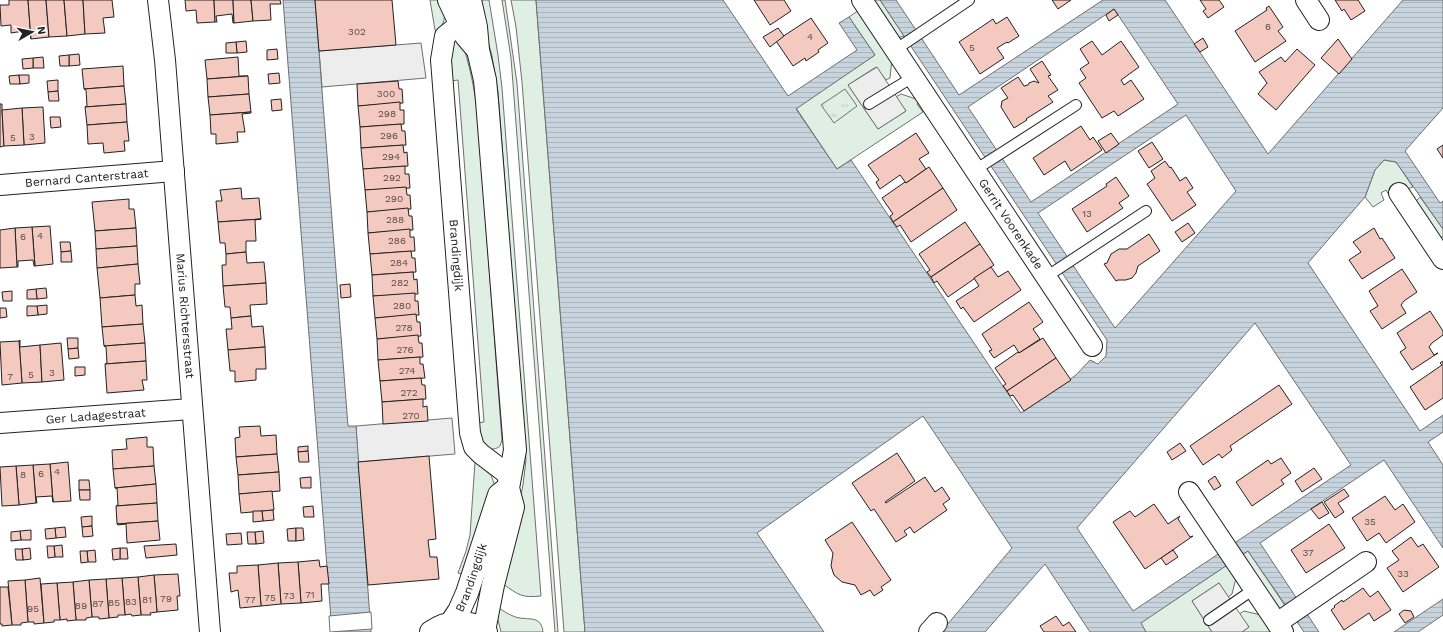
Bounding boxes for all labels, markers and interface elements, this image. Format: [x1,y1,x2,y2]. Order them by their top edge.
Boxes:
north arrow [12,12,52,52]
house number: 6 [1265,21,1271,32]
text: N [34,25,48,36]
house number: 302 [348,26,366,37]
house number: 4 [807,31,813,42]
house number: 5 [969,42,975,53]
house number: 300 [377,88,395,99]
house number: 298 [378,108,396,119]
house number: 296 [380,130,398,141]
house number: 3 [29,131,35,142]
house number: 5 [10,132,16,143]
house number: 294 [382,151,400,162]
street label: Bernard Canterstraat [24,166,149,190]
house number: 292 [383,172,401,183]
street label: Gerrit Voorenkade [976,176,1046,272]
house number: 290 [385,193,403,204]
house number: 13 [1082,208,1092,219]
house number: 288 [386,214,404,225]
street label: Brandingdijk [446,219,466,292]
house number: 4 [37,230,43,241]
house number: 6 [20,231,26,242]
house number: 286 [388,235,406,246]
street label: Marius Richtersstraat [173,253,197,379]
house number: 284 [390,257,408,268]
house number: 282 [391,277,409,288]
house number: 280 [393,300,411,311]
house number: 278 [395,322,413,333]
house number: 276 [396,344,414,355]
house number: 274 [399,365,415,376]
house number: 3 [49,367,55,378]
house number: 5 [28,369,34,380]
house number: 7 [7,371,13,382]
house number: 272 [400,387,418,398]
street label: Ger Ladagestraat [45,405,146,427]
house number: 270 [402,410,420,421]
house number: 4 [54,466,60,477]
house number: 6 [38,468,44,479]
house number: 8 [20,469,26,480]
house number: 35 [1364,516,1376,527]
street label: Brandingdijk [452,541,490,614]
house number: 37 [1302,547,1314,558]
house number: 33 [1397,568,1409,579]
house number: 71 [305,589,315,600]
house number: 73 [283,590,295,601]
house number: 75 [264,592,276,603]
house number: 79 [160,593,172,604]
house number: 81 [142,594,152,605]
house number: 77 [244,594,256,605]
house number: 83 [125,596,137,607]
house number: 85 [108,597,120,608]
house number: 87 [92,598,104,609]
house number: 89 [75,600,87,611]
house number: 95 [27,603,39,614]

